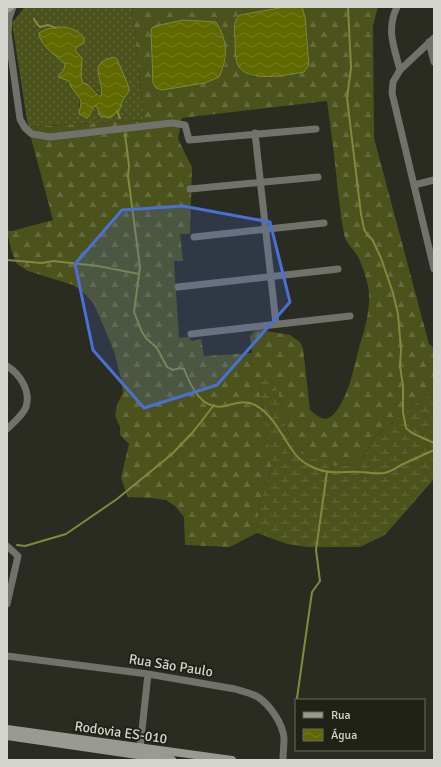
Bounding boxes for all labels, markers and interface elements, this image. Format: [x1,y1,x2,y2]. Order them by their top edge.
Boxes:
street label: Rua São Paulo [128,650,214,681]
legend [295,699,425,751]
text: Rua [331,708,351,723]
street label: Rodovia ES-010 [73,718,168,747]
text: Água [331,728,357,743]

